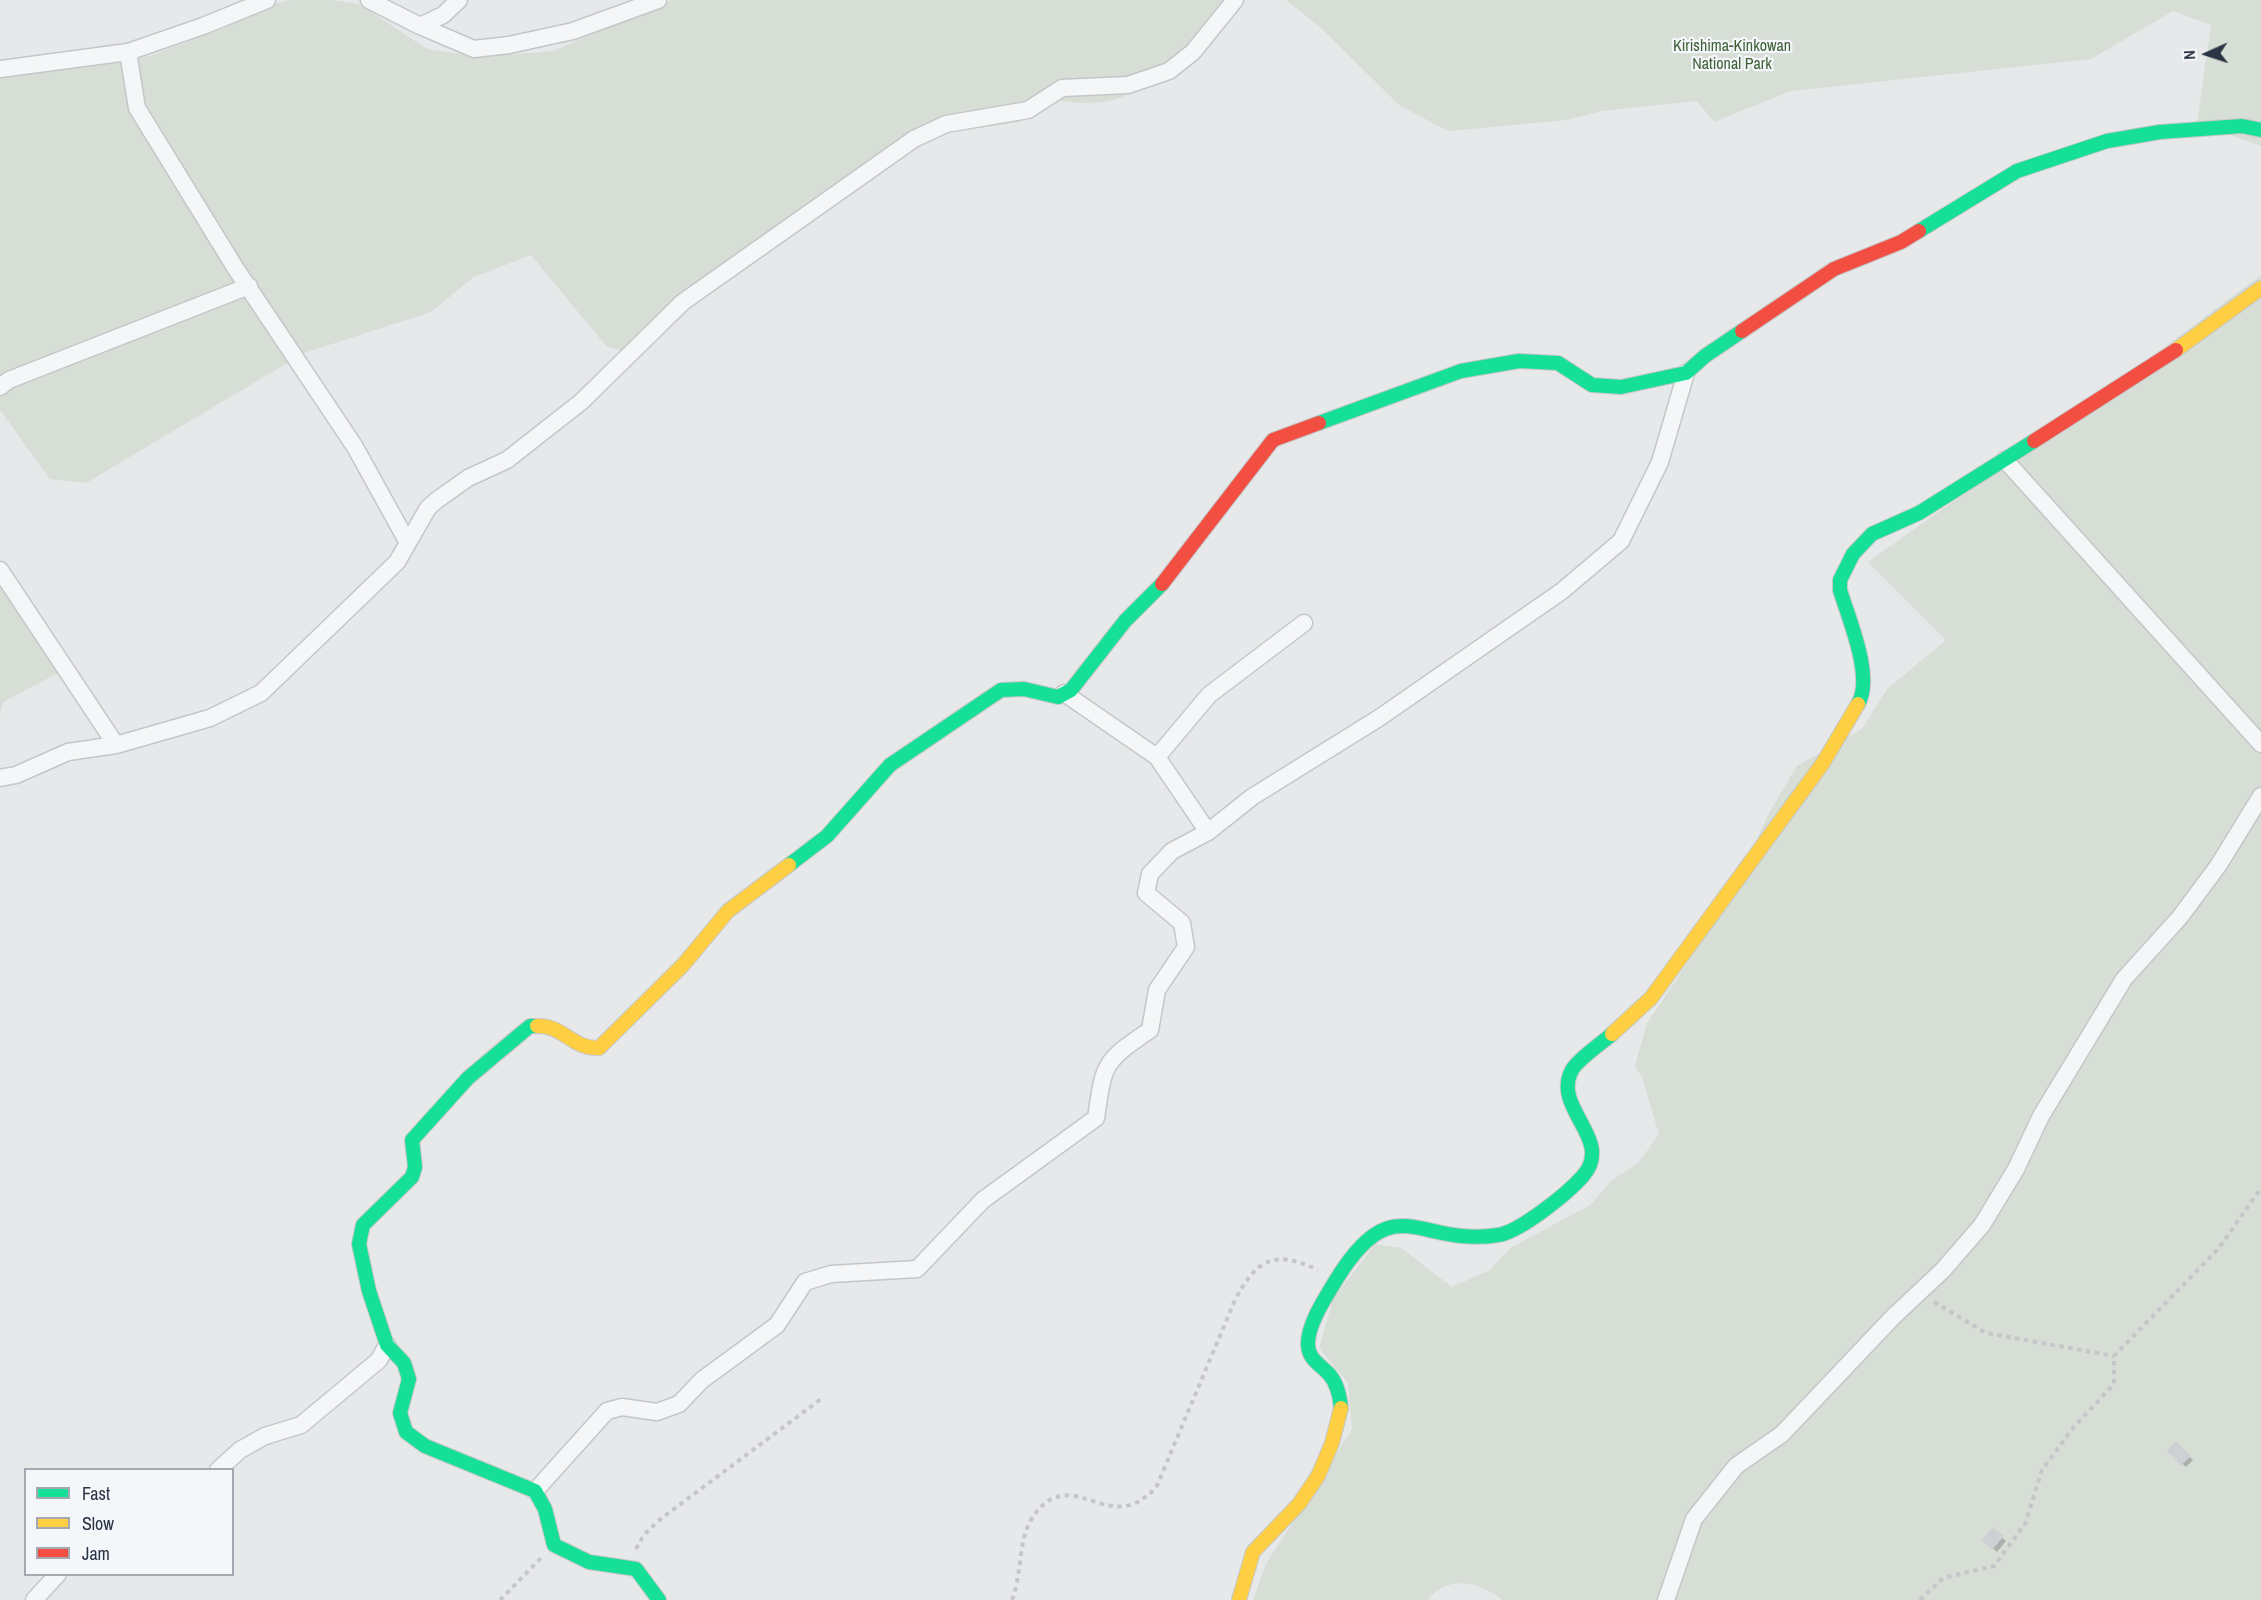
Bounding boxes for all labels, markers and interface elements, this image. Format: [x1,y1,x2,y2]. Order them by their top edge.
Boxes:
north arrow [2177,24,2237,84]
park label: Kirishima-Kinkowan National Park [1673,37,1791,75]
text: N [2178,50,2200,60]
legend [24,1468,234,1576]
text: Fast [82,1481,110,1506]
text: Slow [82,1511,114,1536]
text: Jam [82,1541,110,1566]

